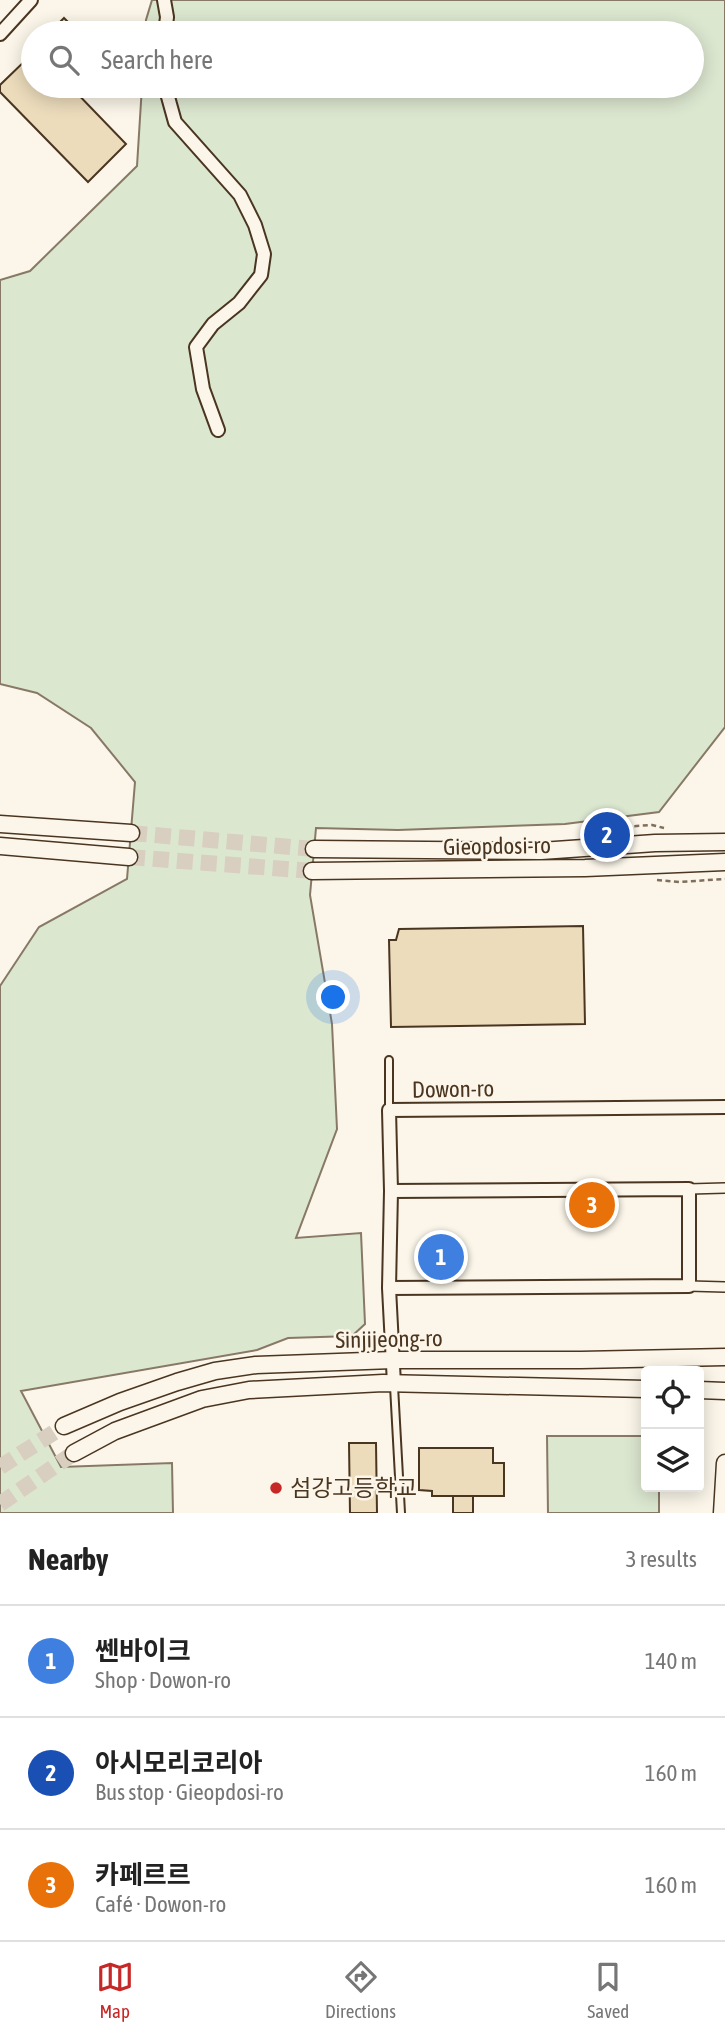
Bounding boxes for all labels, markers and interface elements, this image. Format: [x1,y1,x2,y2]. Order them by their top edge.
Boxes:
search box [21,21,704,98]
icon: search [45,41,83,79]
text: Search here [101,45,213,75]
pin: 2 [584,809,630,861]
street label: Gieopdosi-ro [443,832,551,860]
your location [316,980,350,1014]
street label: Dowon-ro [412,1075,494,1103]
pin: 3 [569,1179,615,1231]
pin: 1 [418,1231,464,1283]
street label: Sinjijeong-ro [335,1325,443,1353]
map controls [641,1366,704,1492]
button: locate [641,1366,704,1429]
button: layers [641,1429,704,1492]
place label: 섬강고등학교 [290,1475,417,1501]
marker: 섬강고등학교 [268,1480,284,1496]
text: Nearby [28,1542,108,1576]
text: 3 results [626,1546,697,1572]
text: 쎈바이크 [95,1636,191,1666]
text: 1 [46,1648,56,1674]
text: 140 m [645,1648,697,1674]
text: Shop · Dowon-ro [95,1667,231,1693]
text: 아시모리코리아 [95,1748,262,1778]
text: 2 [46,1760,56,1786]
text: 160 m [645,1760,697,1786]
text: Bus stop · Gieopdosi-ro [95,1779,284,1805]
text: 카페르르 [95,1860,191,1890]
text: 3 [46,1872,56,1898]
text: 160 m [645,1872,697,1898]
text: Café · Dowon-ro [95,1891,226,1917]
tab: Map [96,1958,134,2022]
tab: Directions [325,1958,396,2022]
tab: Saved [587,1958,629,2022]

